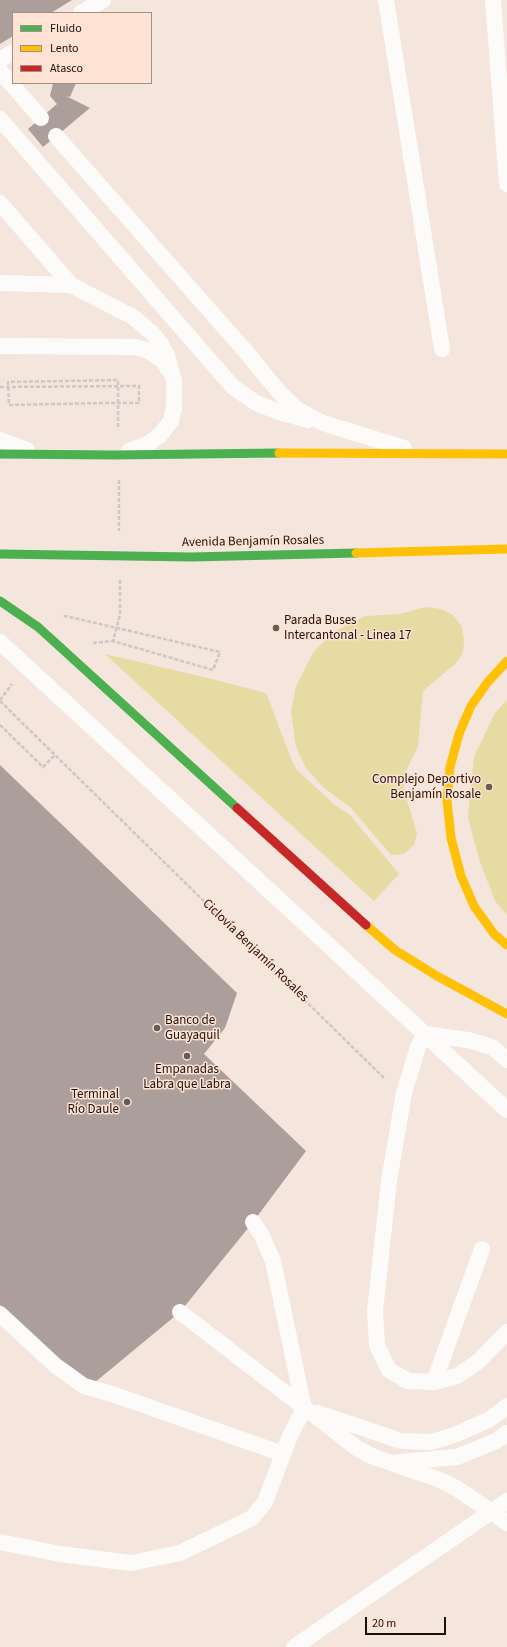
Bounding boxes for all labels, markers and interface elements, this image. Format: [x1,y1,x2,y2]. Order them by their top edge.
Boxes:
legend [12,12,152,84]
text: Fluido [50,20,82,37]
text: Lento [50,40,79,57]
text: Atasco [50,60,83,77]
street label: Avenida Benjamín Rosales [182,533,324,551]
place label: Parada Buses Intercantonal - Linea 17 [284,613,411,644]
marker: Parada Buses Intercantonal - Linea 17 [271,623,281,633]
place label: Complejo Deportivo Benjamín Rosale [372,772,481,803]
marker: Complejo Deportivo Benjamín Rosale [484,782,494,792]
street label: Ciclovía Benjamín Rosales [199,896,311,1006]
place label: Banco de Guayaquil [165,1013,220,1044]
marker: Banco de Guayaquil [152,1023,162,1033]
marker: Empanadas Labra que Labra [182,1051,192,1061]
place label: Empanadas Labra que Labra [143,1062,231,1093]
place label: Terminal Río Daule [67,1087,119,1118]
marker: Terminal Río Daule [122,1097,132,1107]
scale bar [367,1609,448,1635]
text: 20 m [372,1615,396,1632]

